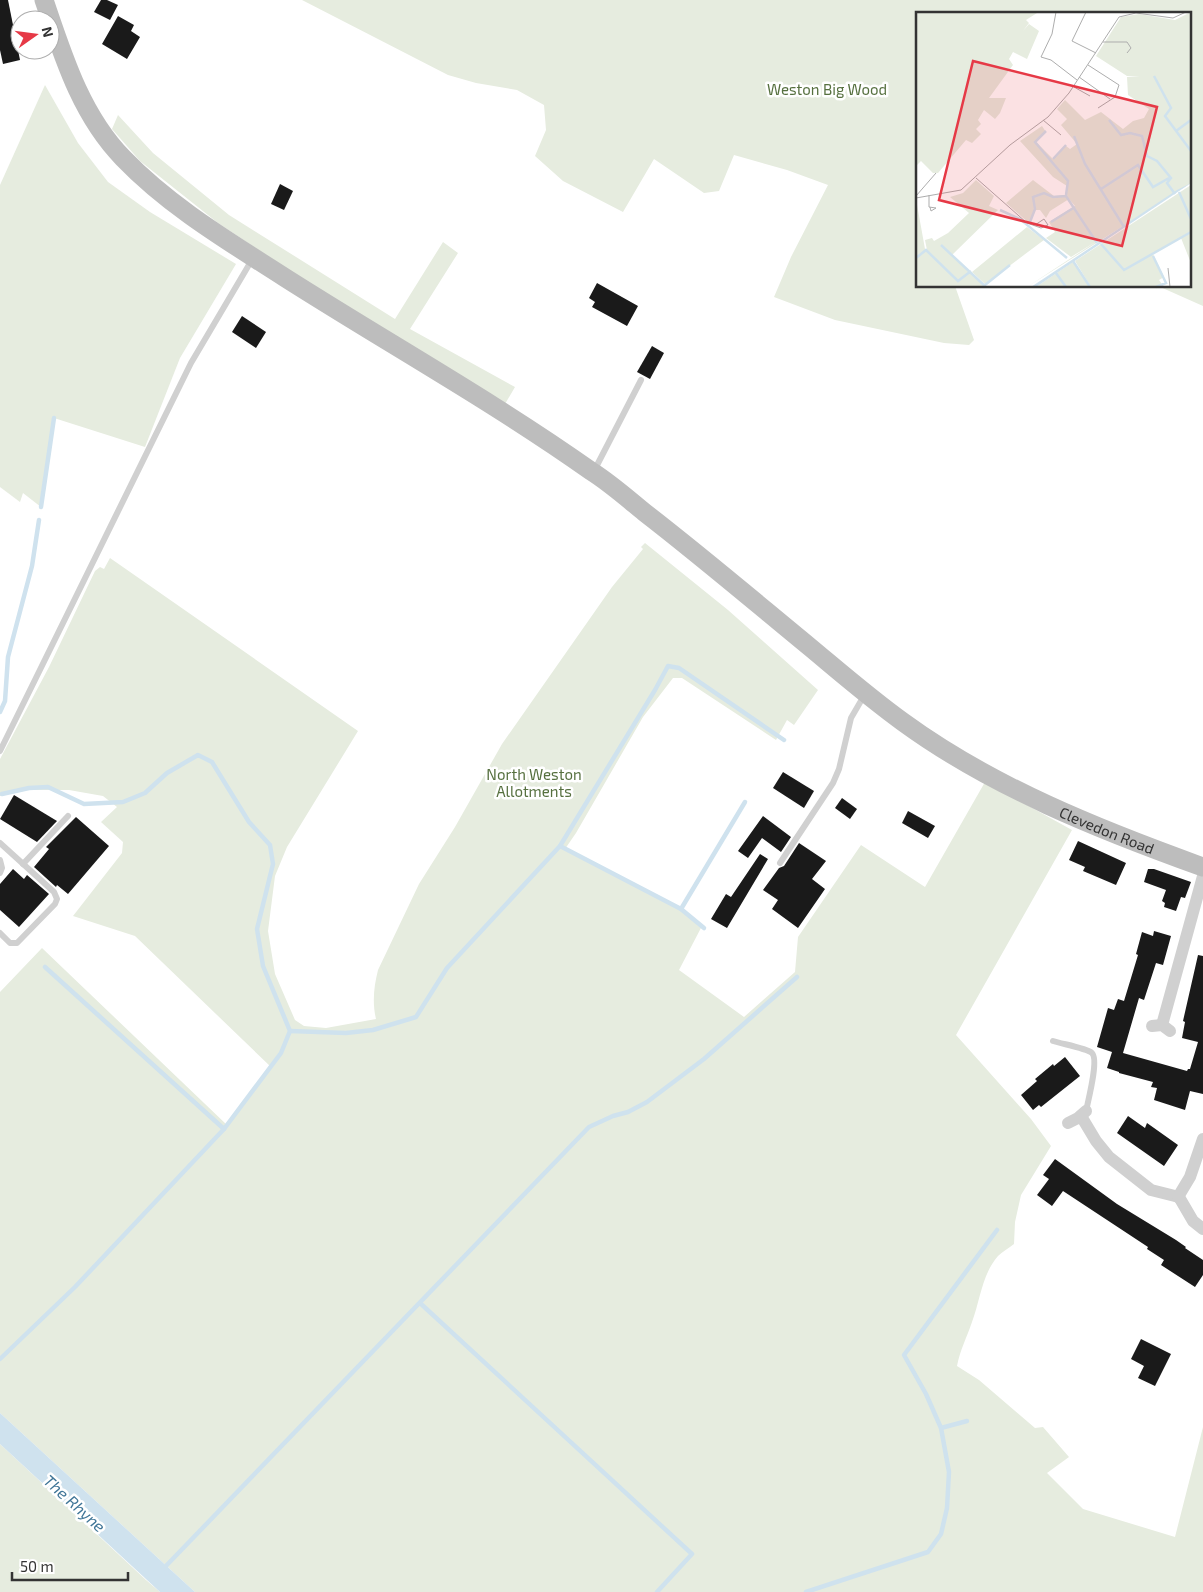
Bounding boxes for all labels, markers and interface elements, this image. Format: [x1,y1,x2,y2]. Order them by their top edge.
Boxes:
north arrow [10,10,60,60]
inset map [916,12,1190,288]
text: N [39,25,58,39]
park label: Weston Big Wood [767,80,887,98]
park label: North Weston Allotments [486,765,582,800]
street label: Clevedon Road [1057,802,1157,857]
water label: The Rhyne [40,1470,110,1537]
scale bar [12,1550,129,1582]
text: 50 m [20,1557,54,1575]

